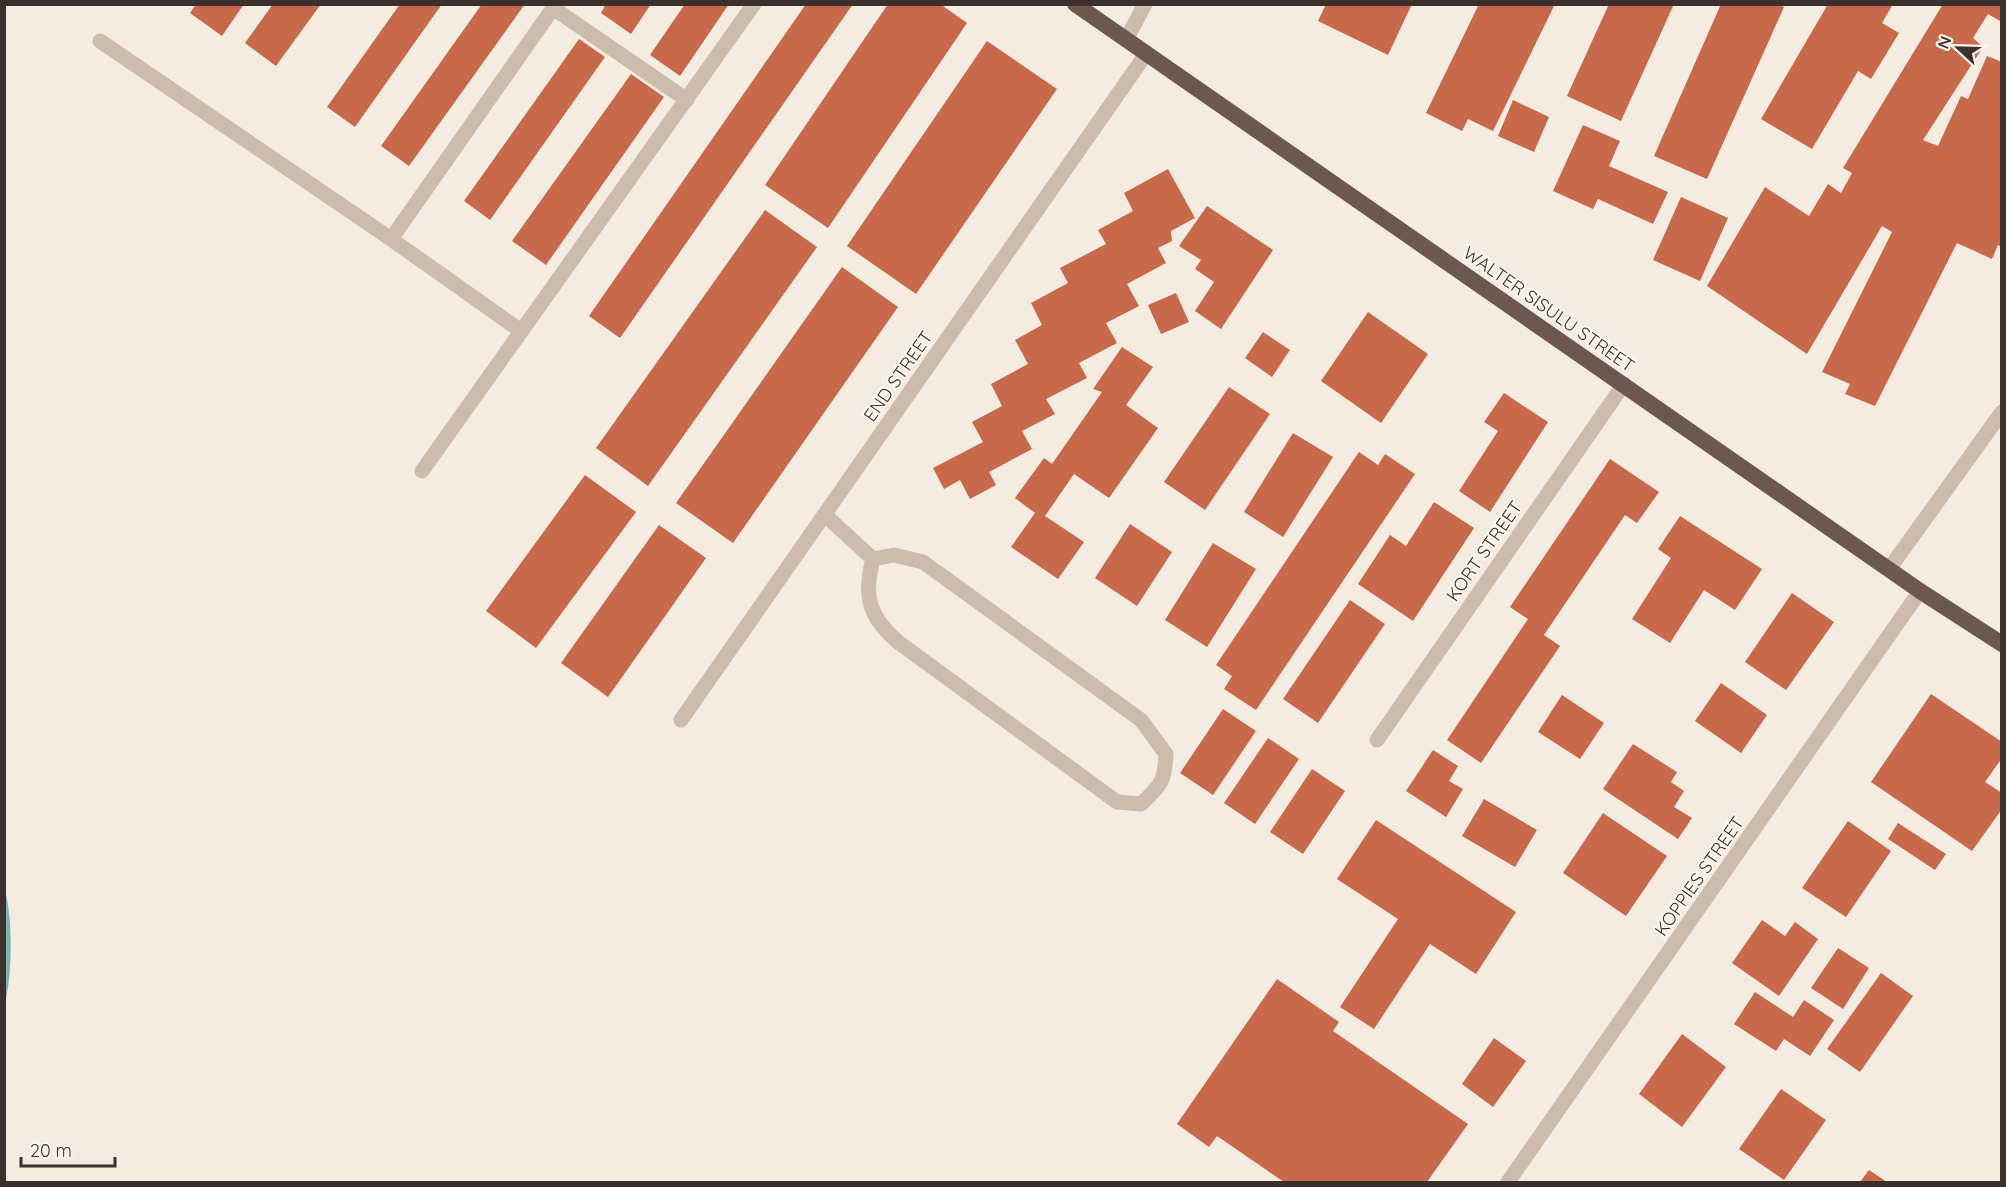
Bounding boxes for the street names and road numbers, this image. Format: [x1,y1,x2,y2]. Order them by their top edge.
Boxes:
street label: WALTER SISULU STREET [1459,241,1639,377]
street label: END STREET [858,326,938,426]
street label: KORT STREET [1441,496,1527,606]
street label: KOPPIES STREET [1649,812,1749,940]

